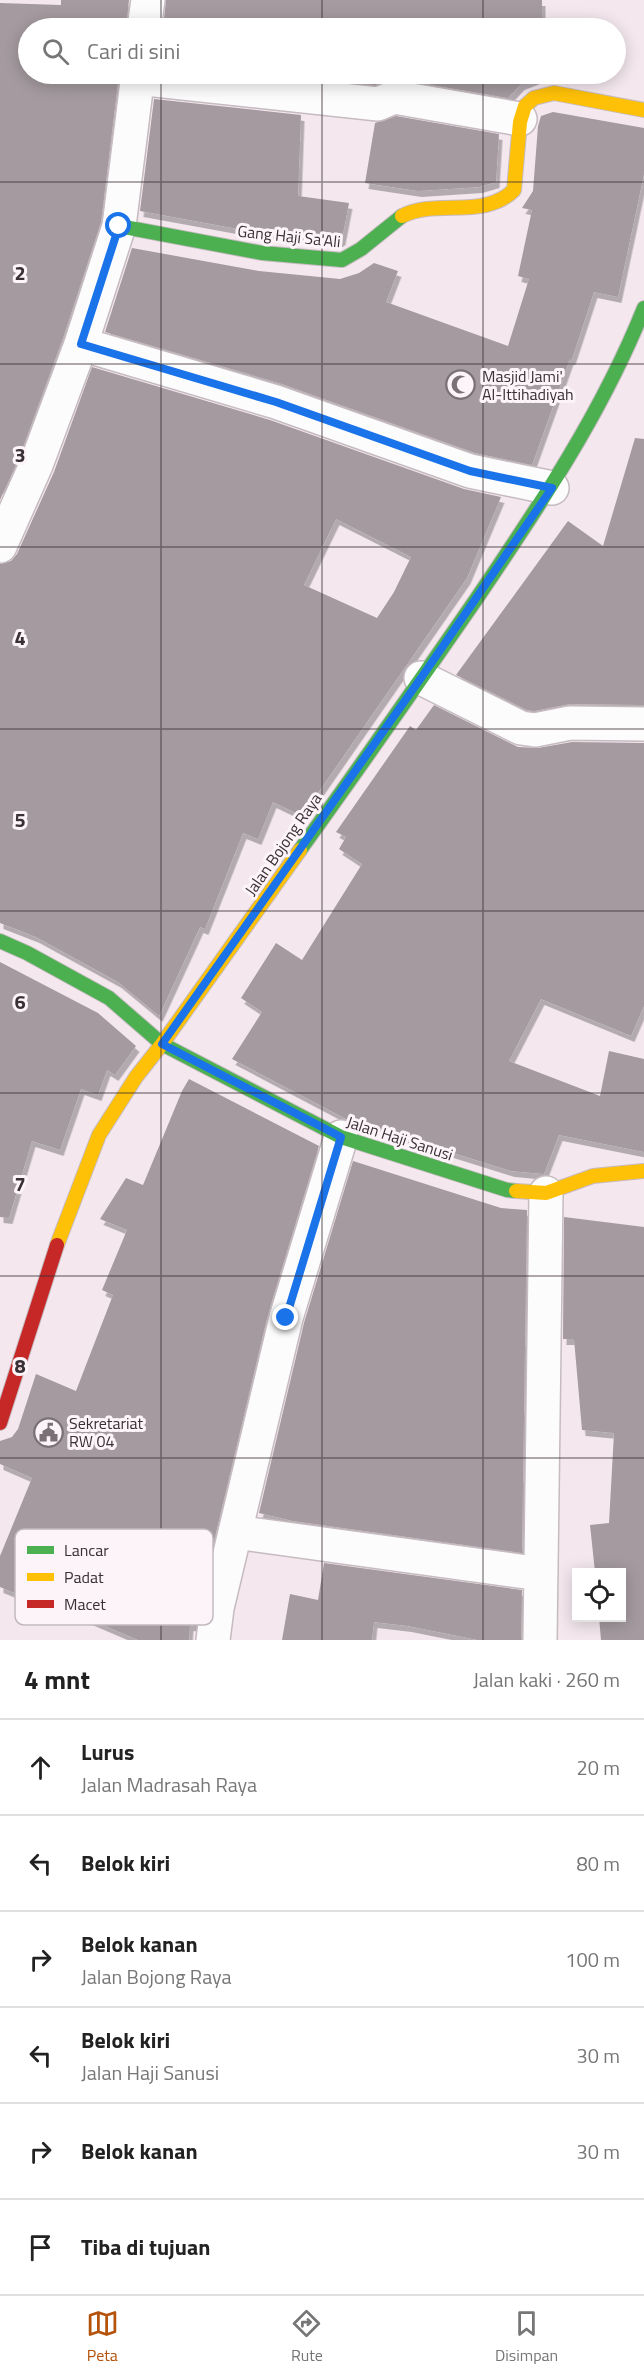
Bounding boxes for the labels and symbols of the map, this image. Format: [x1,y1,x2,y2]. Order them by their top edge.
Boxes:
route start [105,212,131,238]
street label: Gang Haji Sa'Ali [236,219,342,253]
text: 2 [14,257,26,288]
place label: Masjid Jami' Al-Ittihadiyah [482,364,574,406]
mosque icon: Masjid Jami' Al-Ittihadiyah [445,369,477,401]
text: 3 [14,439,26,470]
text: 4 [14,622,26,653]
street label: Jalan Bojong Raya [239,788,327,900]
text: 5 [14,804,26,835]
text: 6 [14,986,26,1017]
street label: Jalan Haji Sanusi [344,1110,456,1166]
text: 7 [14,1168,26,1199]
route end [272,1304,298,1330]
text: 8 [14,1350,26,1381]
place label: Sekretariat RW 04 [69,1411,144,1453]
public building icon: Sekretariat RW 04 [32,1416,64,1448]
legend [15,1529,213,1625]
text: Lancar [64,1538,109,1562]
text: Padat [64,1565,104,1589]
text: Macet [64,1592,106,1616]

